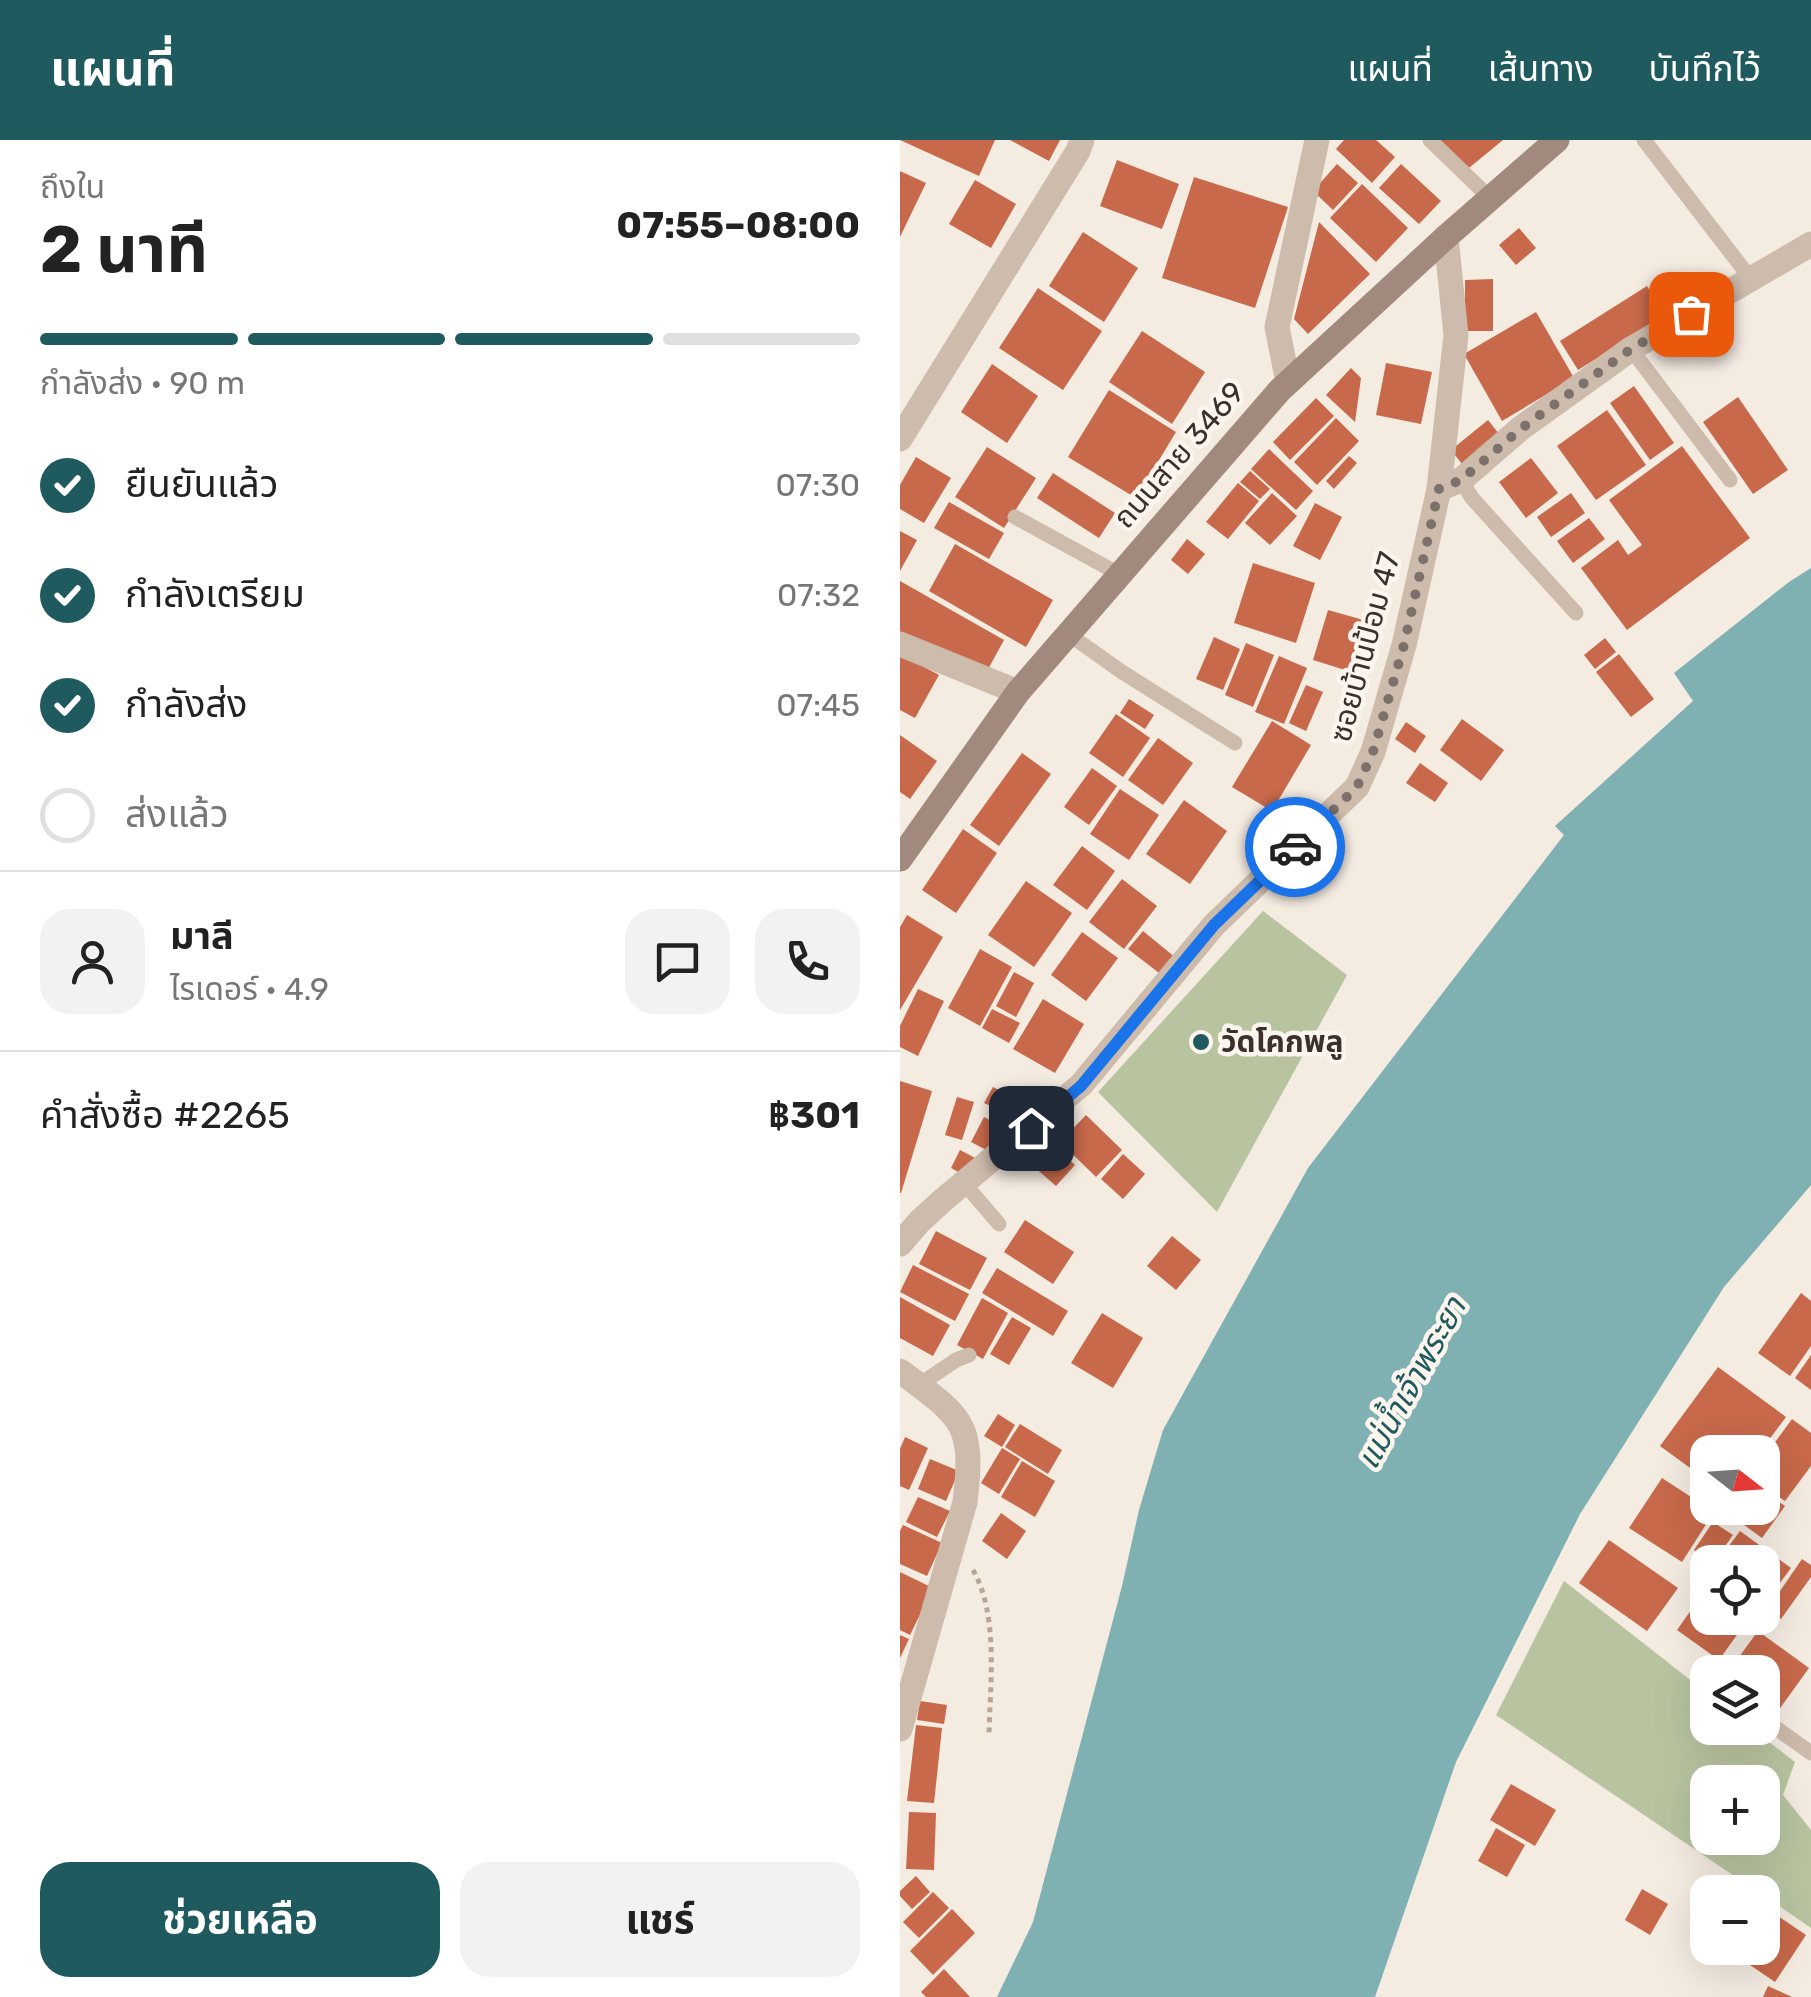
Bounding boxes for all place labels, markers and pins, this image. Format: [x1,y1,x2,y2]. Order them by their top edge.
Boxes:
pin [1649,272,1734,357]
place label: วัดโคกพลู [1221,1024,1344,1060]
marker: วัดโคกพลู [1190,1031,1212,1053]
pin [989,1086,1074,1171]

